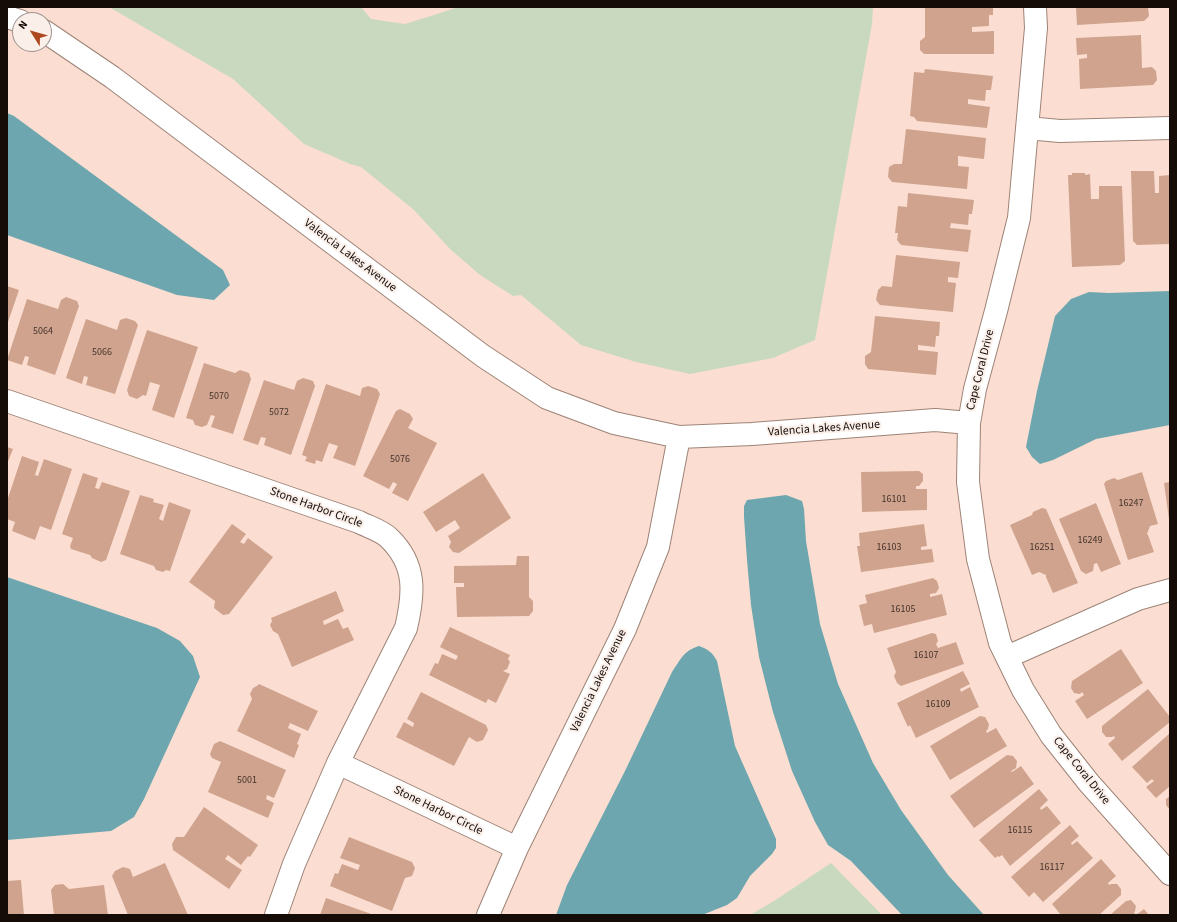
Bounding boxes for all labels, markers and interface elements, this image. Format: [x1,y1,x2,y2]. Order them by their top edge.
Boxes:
north arrow [12,12,52,52]
text: N [15,18,31,33]
street label: Valencia Lakes Avenue [301,216,399,296]
house number: 5064 [33,326,53,338]
street label: Cape Coral Drive [964,328,998,412]
house number: 5066 [92,347,112,359]
house number: 5070 [209,391,229,403]
house number: 5072 [269,407,289,419]
street label: Valencia Lakes Avenue [767,418,881,440]
house number: 5076 [390,454,410,466]
street label: Stone Harbor Circle [268,485,364,531]
house number: 16101 [882,494,906,506]
house number: 16247 [1119,498,1143,510]
house number: 16249 [1078,535,1102,547]
house number: 16103 [877,542,901,554]
house number: 16251 [1030,542,1054,554]
house number: 16105 [891,604,915,616]
street label: Valencia Lakes Avenue [568,627,630,735]
house number: 16107 [914,650,938,662]
house number: 16109 [926,699,950,711]
street label: Cape Coral Drive [1049,734,1113,808]
house number: 5001 [237,775,257,787]
street label: Stone Harbor Circle [391,783,485,839]
house number: 16115 [1008,825,1032,837]
house number: 16117 [1040,862,1064,874]

